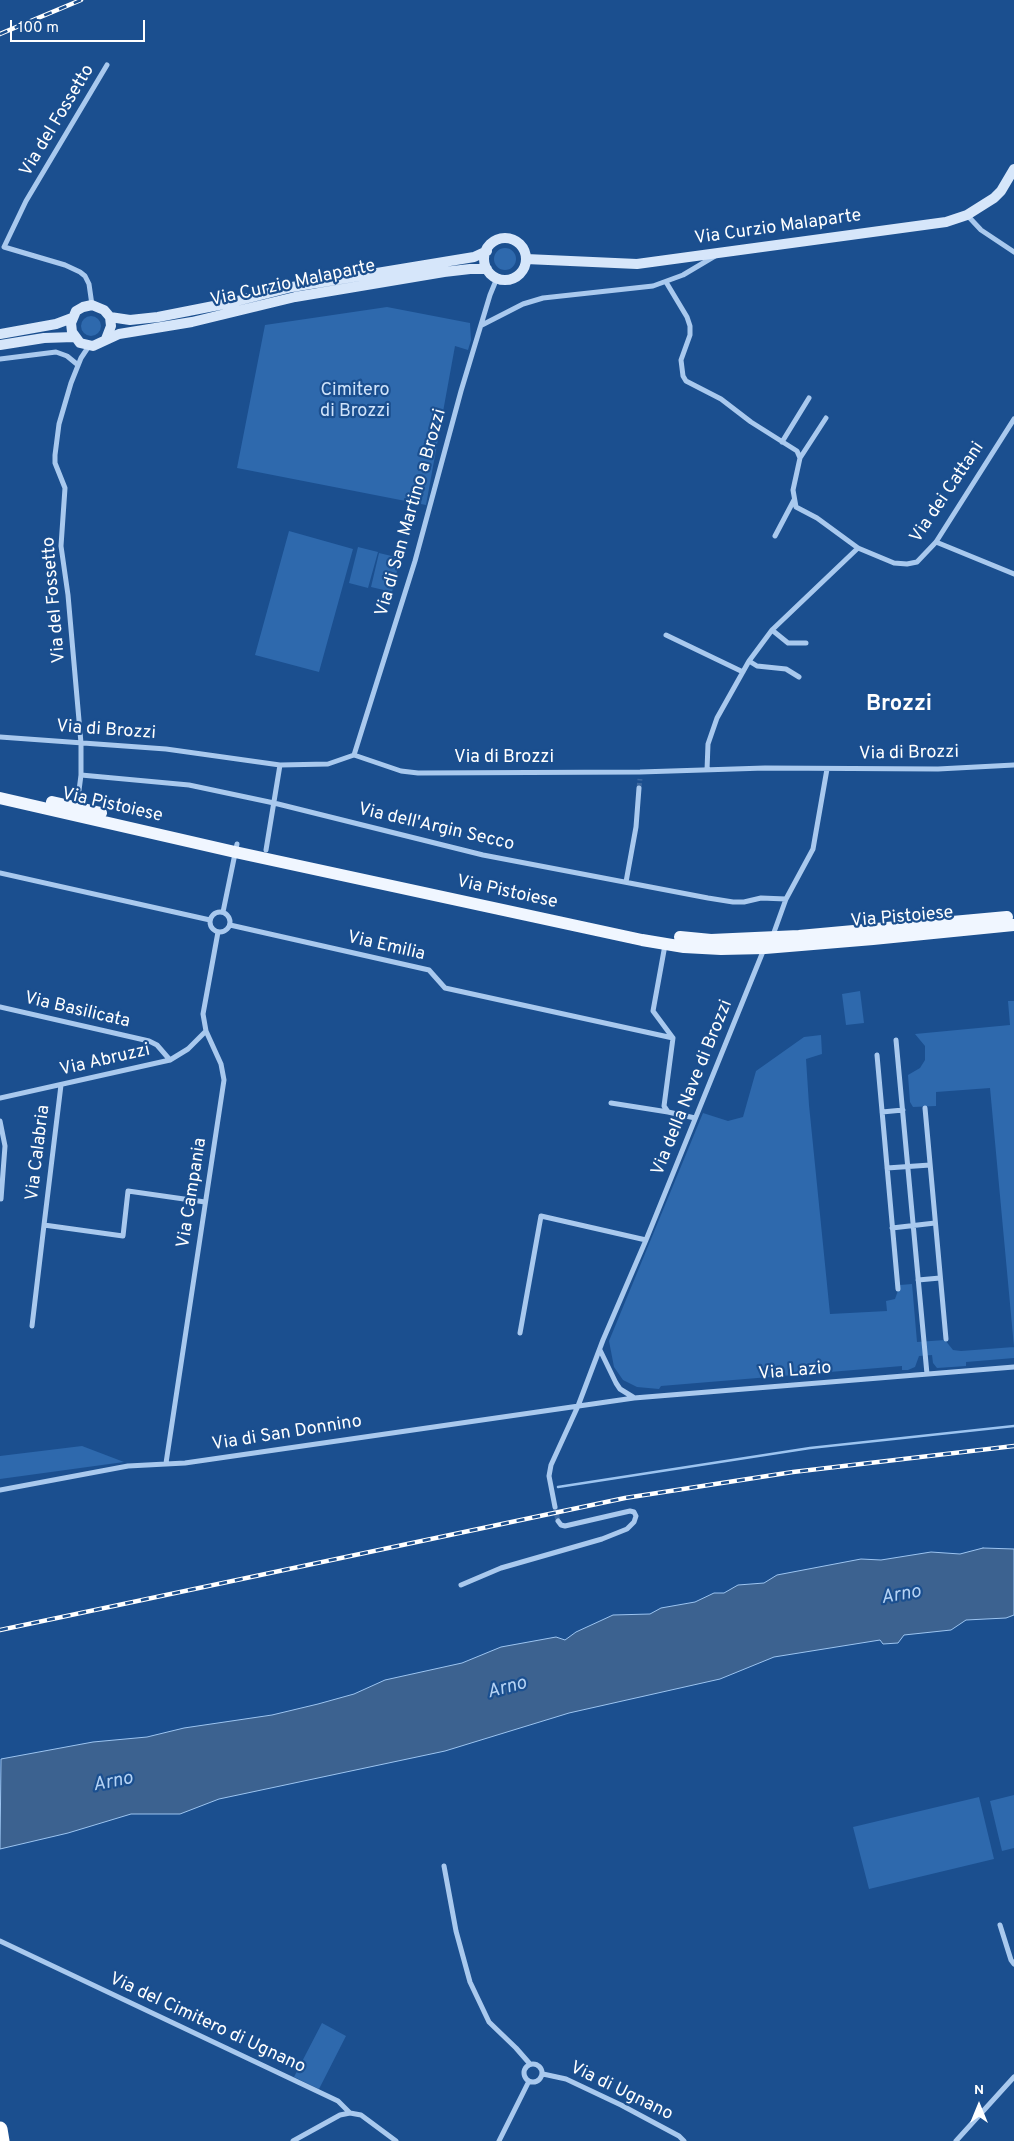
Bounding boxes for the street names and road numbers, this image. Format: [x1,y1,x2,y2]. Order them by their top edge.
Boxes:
street label: Via del Fossetto [16,61,100,181]
street label: Via Curzio Malaparte [693,206,863,250]
street label: Via Curzio Malaparte [208,256,378,312]
street label: Via di San Martino a Brozzi [372,407,452,619]
street label: Via dei Cattani [906,438,990,548]
street label: Via del Fossetto [39,536,71,664]
street label: Via di Brozzi [55,717,157,745]
street label: Via di Brozzi [859,742,959,766]
street label: Via di Brozzi [454,747,554,769]
street label: Via Pistoiese [59,784,165,828]
street label: Via dell'Argin Secco [356,800,516,856]
street label: Via Pistoiese [454,872,560,914]
street label: Via Pistoiese [850,903,954,933]
street label: Via Emilia [345,928,427,966]
street label: Via Basilicata [22,988,132,1034]
street label: Via della Nave di Brozzi [648,997,738,1179]
street label: Via Abruzzi [58,1040,152,1082]
street label: Via Calabria [22,1104,56,1202]
street label: Via Campania [174,1136,212,1250]
street label: Via Lazio [758,1358,832,1386]
street label: Via di San Donnino [211,1411,363,1457]
street label: Via del Cimitero di Ugnano [105,1969,309,2079]
street label: Via di Ugnano [566,2058,676,2126]

